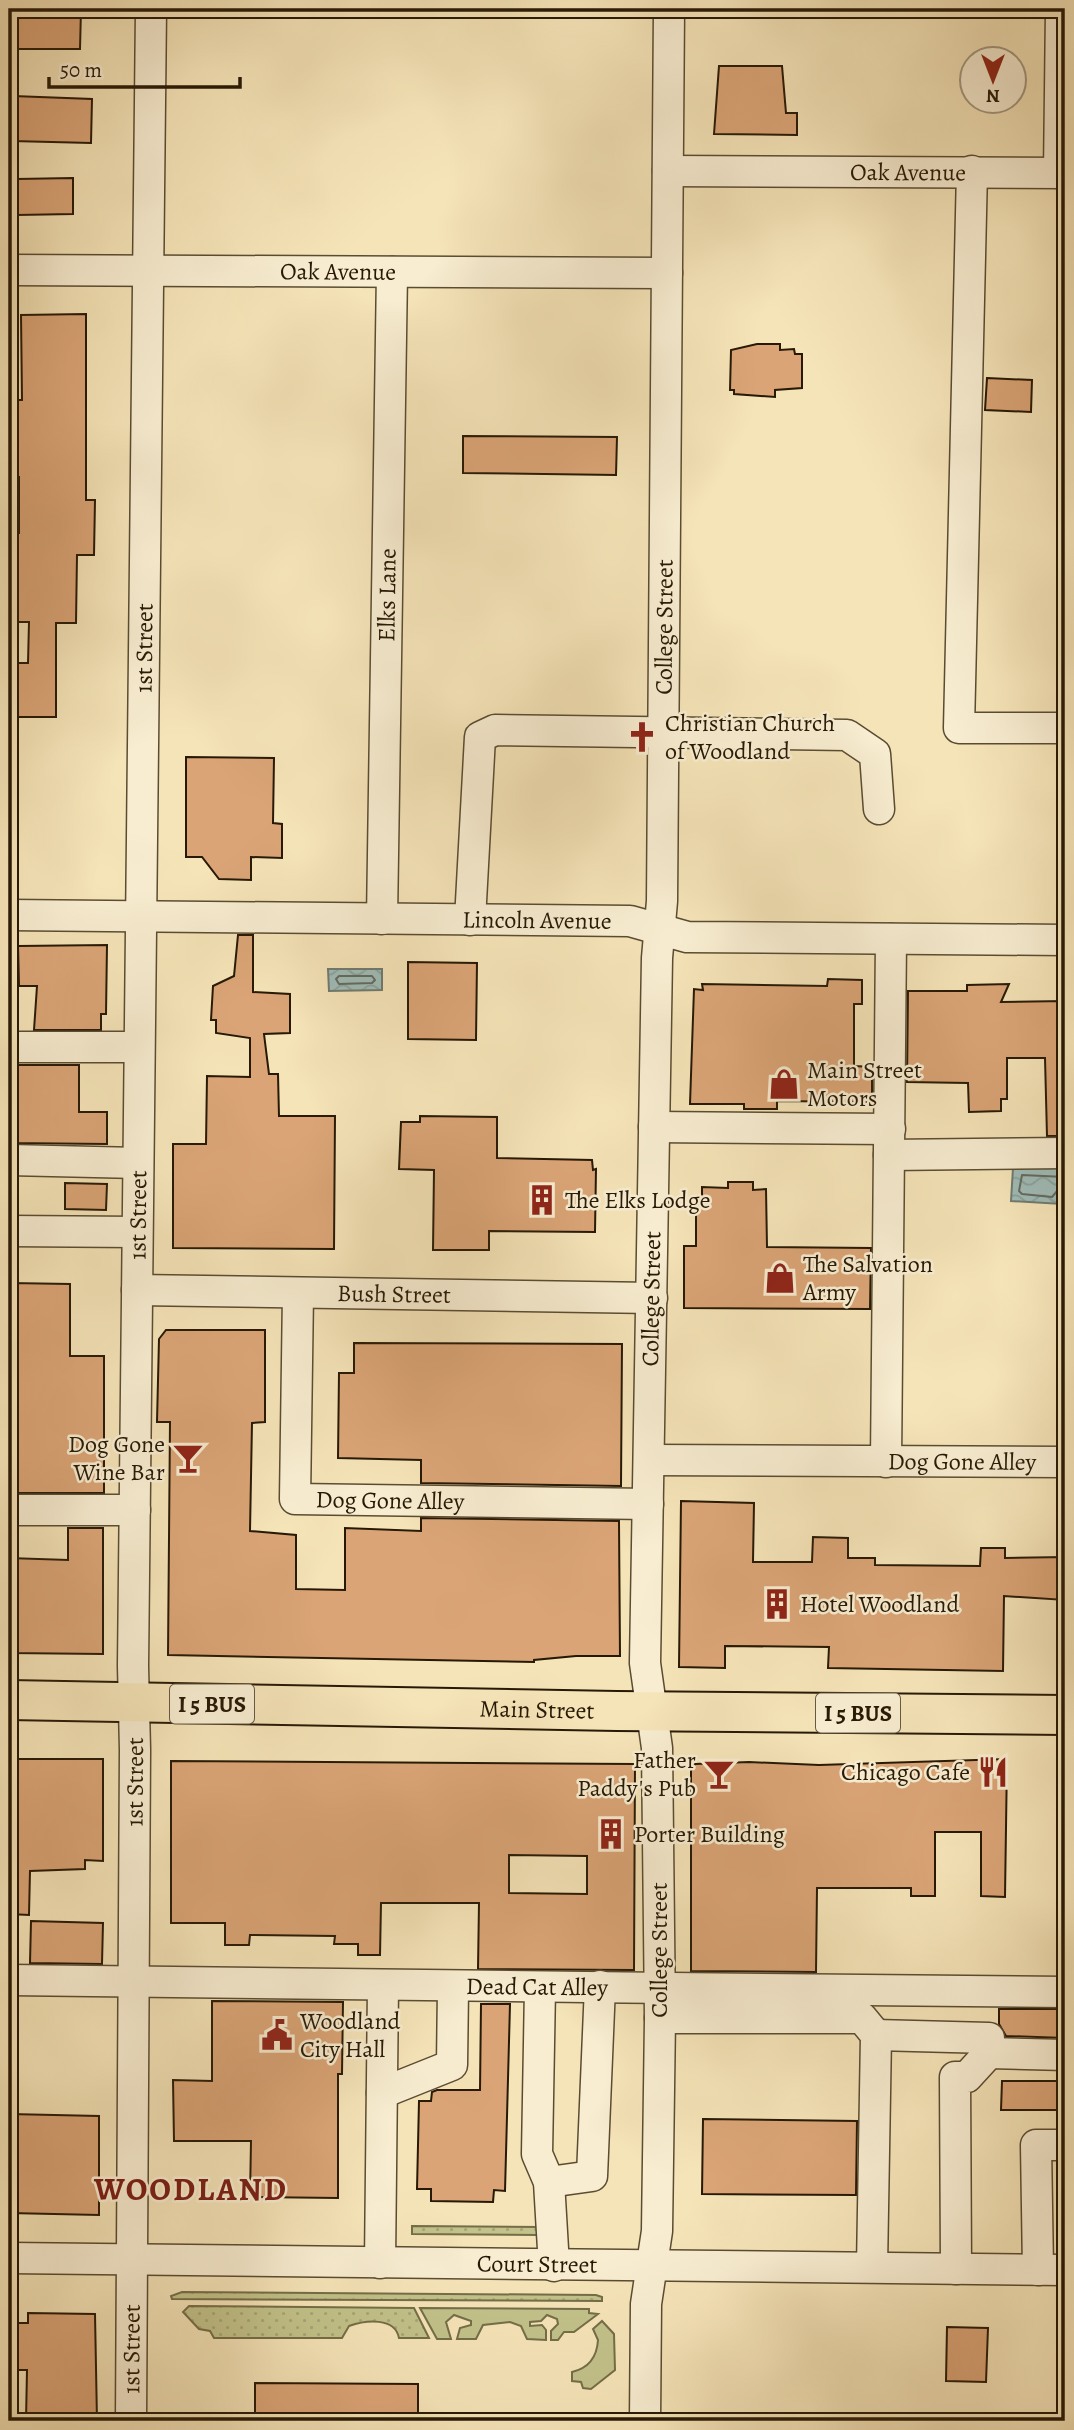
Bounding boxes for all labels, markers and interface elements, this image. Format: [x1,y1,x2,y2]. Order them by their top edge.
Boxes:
scale bar [49,46,240,90]
north arrow [958,46,1028,116]
text: 50 m [60,56,102,84]
text: N [986,83,1000,109]
street label: Oak Avenue [850,156,966,189]
street label: Oak Avenue [280,255,396,288]
street label: Elks Lane [370,548,404,642]
street label: College Street [648,559,681,695]
street label: 1st Street [128,603,161,693]
place label: Christian Church of Woodland [665,707,835,767]
church icon: Christian Church of Woodland [625,720,659,754]
street label: Lincoln Avenue [462,903,612,937]
place label: Main Street Motors [807,1054,922,1114]
shop icon: Main Street Motors [767,1067,801,1101]
street label: 1st Street [121,1170,154,1260]
building icon: The Elks Lodge [525,1183,559,1217]
place label: The Elks Lodge [565,1184,710,1216]
street label: College Street [634,1231,668,1367]
place label: The Salvation Army [802,1248,933,1308]
shop icon: The Salvation Army [763,1261,797,1295]
street label: Bush Street [337,1277,451,1311]
place label: Dog Gone Wine Bar [68,1428,165,1488]
bar icon: Dog Gone Wine Bar [171,1441,205,1475]
street label: Dog Gone Alley [888,1445,1037,1478]
street label: Dog Gone Alley [315,1483,465,1517]
building icon: Hotel Woodland [760,1587,794,1621]
place label: Hotel Woodland [800,1588,959,1620]
road number: I 5 BUS [170,1684,254,1723]
street label: Main Street [479,1693,595,1727]
road number: I 5 BUS [816,1694,900,1732]
street label: 1st Street [119,1737,151,1827]
place label: Father Paddy's Pub [577,1744,696,1804]
restaurant icon: Chicago Cafe [976,1755,1010,1789]
place label: Chicago Cafe [841,1756,970,1788]
bar icon: Father Paddy's Pub [702,1757,736,1791]
building icon: Porter Building [594,1817,628,1851]
place label: Porter Building [634,1818,785,1850]
street label: College Street [643,1882,675,2018]
street label: Dead Cat Alley [466,1970,608,2003]
place label: Woodland City Hall [299,2005,401,2065]
public building icon: Woodland City Hall [260,2018,294,2052]
district label: WOODLAND [93,2167,288,2211]
street label: Court Street [477,2247,597,2281]
street label: 1st Street [115,2304,148,2394]

